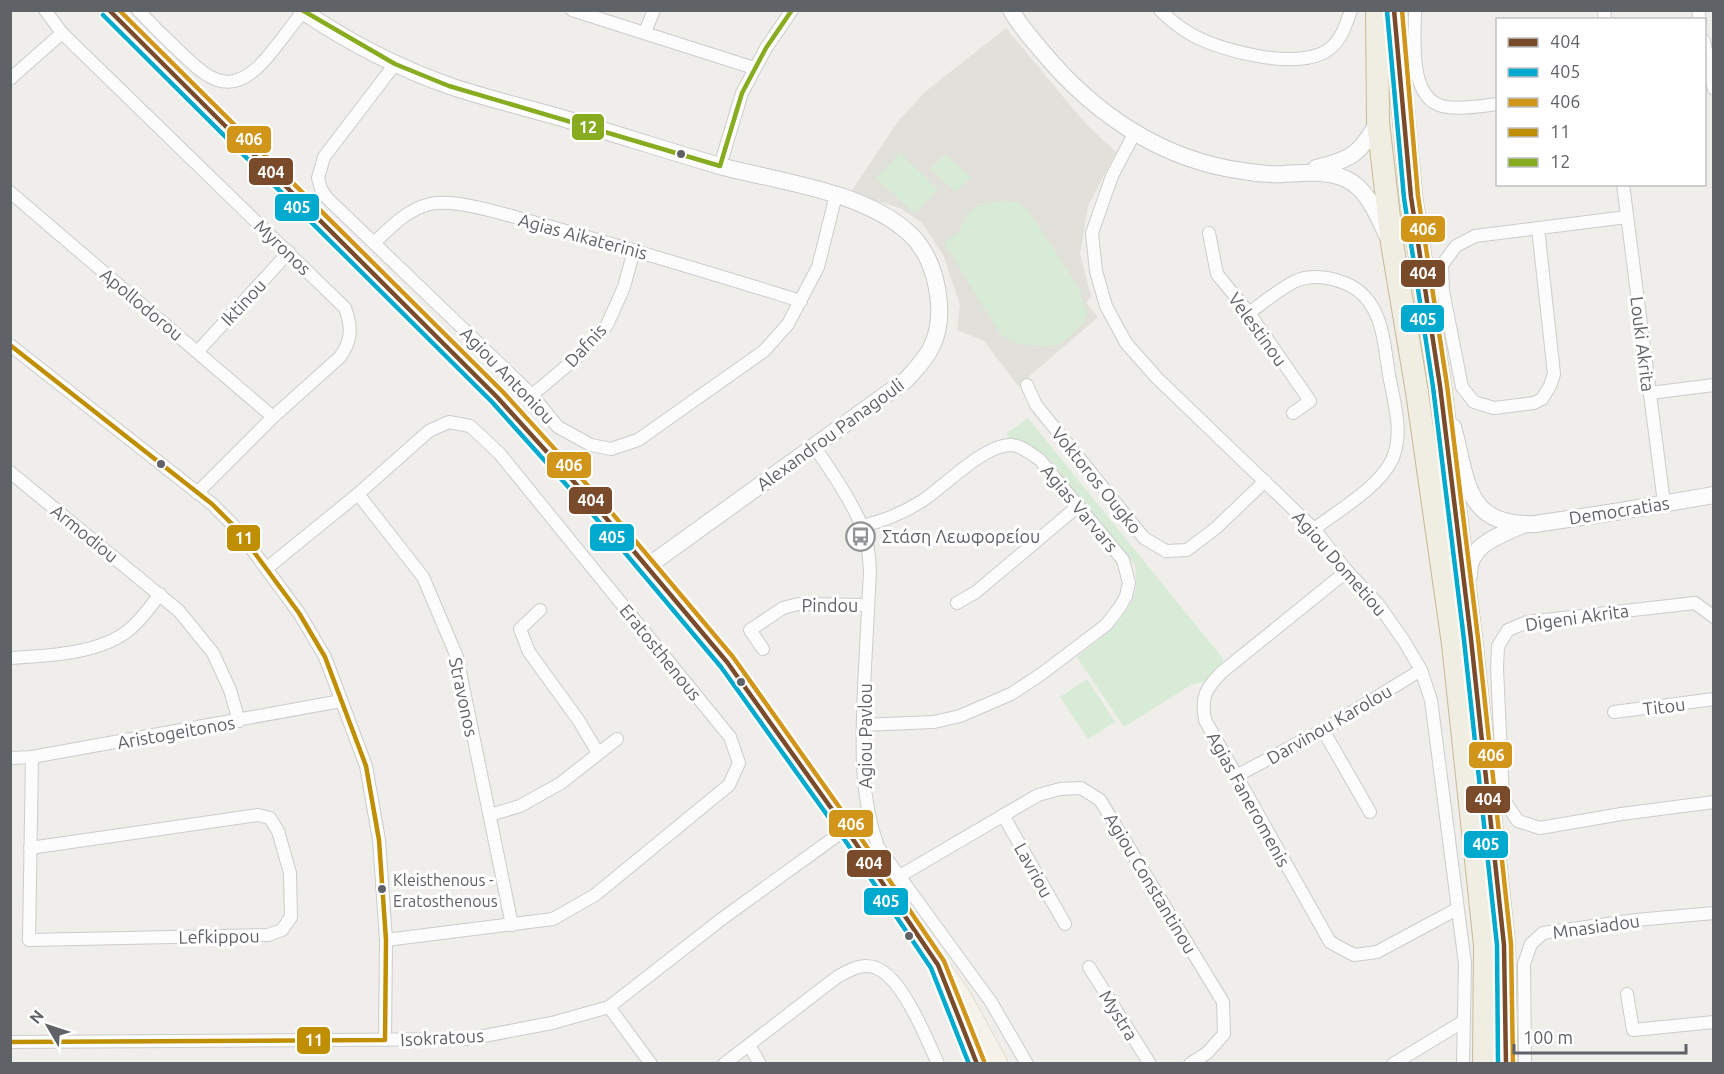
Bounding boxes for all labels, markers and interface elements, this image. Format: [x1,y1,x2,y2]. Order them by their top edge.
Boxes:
legend [1496,18,1706,186]
text: 404 [1550,31,1580,51]
text: 405 [1550,61,1580,81]
text: 406 [1550,91,1580,111]
line badge: 12 [571,113,605,141]
text: 12 [579,118,597,136]
text: 11 [1550,121,1570,141]
line badge: 406 [226,125,272,154]
text: 406 [235,130,263,148]
unlabelled marker [675,148,687,160]
text: 12 [1550,151,1570,171]
line badge: 404 [248,157,294,186]
text: 404 [257,163,285,181]
line badge: 405 [274,193,320,222]
text: 405 [283,198,311,216]
street label: Agias Aikaterinis [516,209,650,263]
street label: Myronos [251,215,315,279]
line badge: 406 [1400,215,1446,243]
text: 406 [1409,220,1437,238]
line badge: 404 [1400,259,1446,288]
street label: Apollodorou [97,264,187,344]
text: 404 [1409,264,1437,282]
street label: Iktinou [217,275,269,329]
street label: Velestinou [1225,288,1291,370]
street label: Louki Akrita [1627,295,1659,393]
line badge: 405 [1400,304,1445,333]
text: 405 [1409,310,1437,328]
street label: Dafnis [560,319,610,371]
street label: Agiou Antoniou [457,323,559,427]
street label: Alexandrou Panagouli [753,374,907,494]
street label: Voktoros Ougko [1048,423,1146,537]
line badge: 406 [546,451,592,479]
text: 406 [555,456,583,474]
unlabelled marker [155,458,167,470]
street label: Agias Varvars [1038,460,1122,556]
line badge: 404 [568,486,613,515]
text: 404 [577,491,605,509]
street label: Democratias [1567,492,1671,528]
street label: Armodiou [47,500,123,566]
street label: Agiou Dometiou [1289,507,1391,619]
bus stop icon: Στάση Λεωφορείου [845,520,877,552]
line badge: 405 [589,523,635,552]
line badge: 11 [226,524,261,552]
place label: Στάση Λεωφορείου [882,526,1040,546]
text: 405 [598,528,626,546]
text: 11 [235,529,253,547]
street label: Pindou [802,595,858,615]
street label: Eratosthenous [616,600,706,704]
street label: Digeni Akrita [1524,600,1630,634]
street label: Stravonos [446,656,482,739]
unlabelled marker [735,676,747,688]
street label: Darvinou Karolou [1263,680,1395,768]
street label: Agiou Pavlou [855,683,875,789]
street label: Titou [1642,693,1686,719]
street label: Aristogeitonos [116,712,237,752]
street label: Agias Faneromenis [1204,728,1294,870]
line badge: 406 [1468,741,1513,769]
text: 406 [1477,746,1505,764]
line badge: 404 [1465,785,1511,814]
text: 404 [1474,790,1502,808]
line badge: 406 [828,809,874,838]
street label: Agiou Constantinou [1101,809,1201,957]
text: 406 [837,815,865,833]
line badge: 405 [1463,830,1509,859]
text: 405 [1472,835,1500,853]
street label: Lavriou [1011,839,1057,901]
line badge: 404 [846,849,892,878]
text: 404 [855,854,883,872]
place label: Kleisthenous - Eratosthenous [393,871,498,910]
marker: Kleisthenous - Eratosthenous [376,883,388,895]
line badge: 405 [863,887,909,916]
text: 405 [872,892,900,910]
street label: Mnasiadou [1551,910,1641,942]
street label: Lefkippou [178,925,260,947]
unlabelled marker [903,930,915,942]
street label: Mystra [1096,986,1142,1044]
north arrow [18,996,78,1056]
text: N [26,1006,47,1027]
scale bar [1514,1017,1686,1055]
street label: Isokratous [400,1025,485,1049]
line badge: 11 [296,1026,331,1055]
text: 100 m [1523,1027,1573,1047]
text: 11 [305,1031,323,1049]

